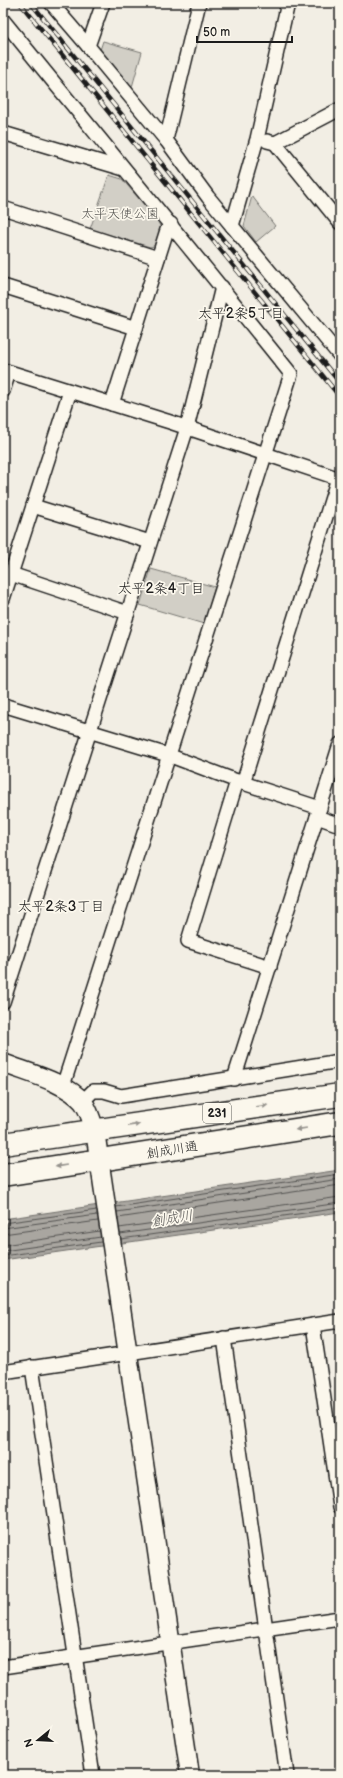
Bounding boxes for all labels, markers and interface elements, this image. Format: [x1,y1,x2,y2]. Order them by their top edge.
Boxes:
scale bar [197,18,292,44]
text: 50 m [203,25,230,40]
park label: 太平天使公園 [81,206,159,222]
district label: 太平2条5丁目 [198,305,284,322]
district label: 太平2条4丁目 [118,580,204,597]
district label: 太平2条3丁目 [18,898,104,915]
road number: 231 [203,1103,231,1123]
one-way arrow [256,1103,268,1109]
one-way arrow [127,1122,140,1128]
one-way arrow [295,1126,308,1132]
street label: 創成川通 [145,1138,199,1162]
one-way arrow [55,1164,67,1170]
water label: 創成川 [150,1207,194,1230]
north arrow [18,1720,58,1760]
text: N [22,1737,36,1749]

